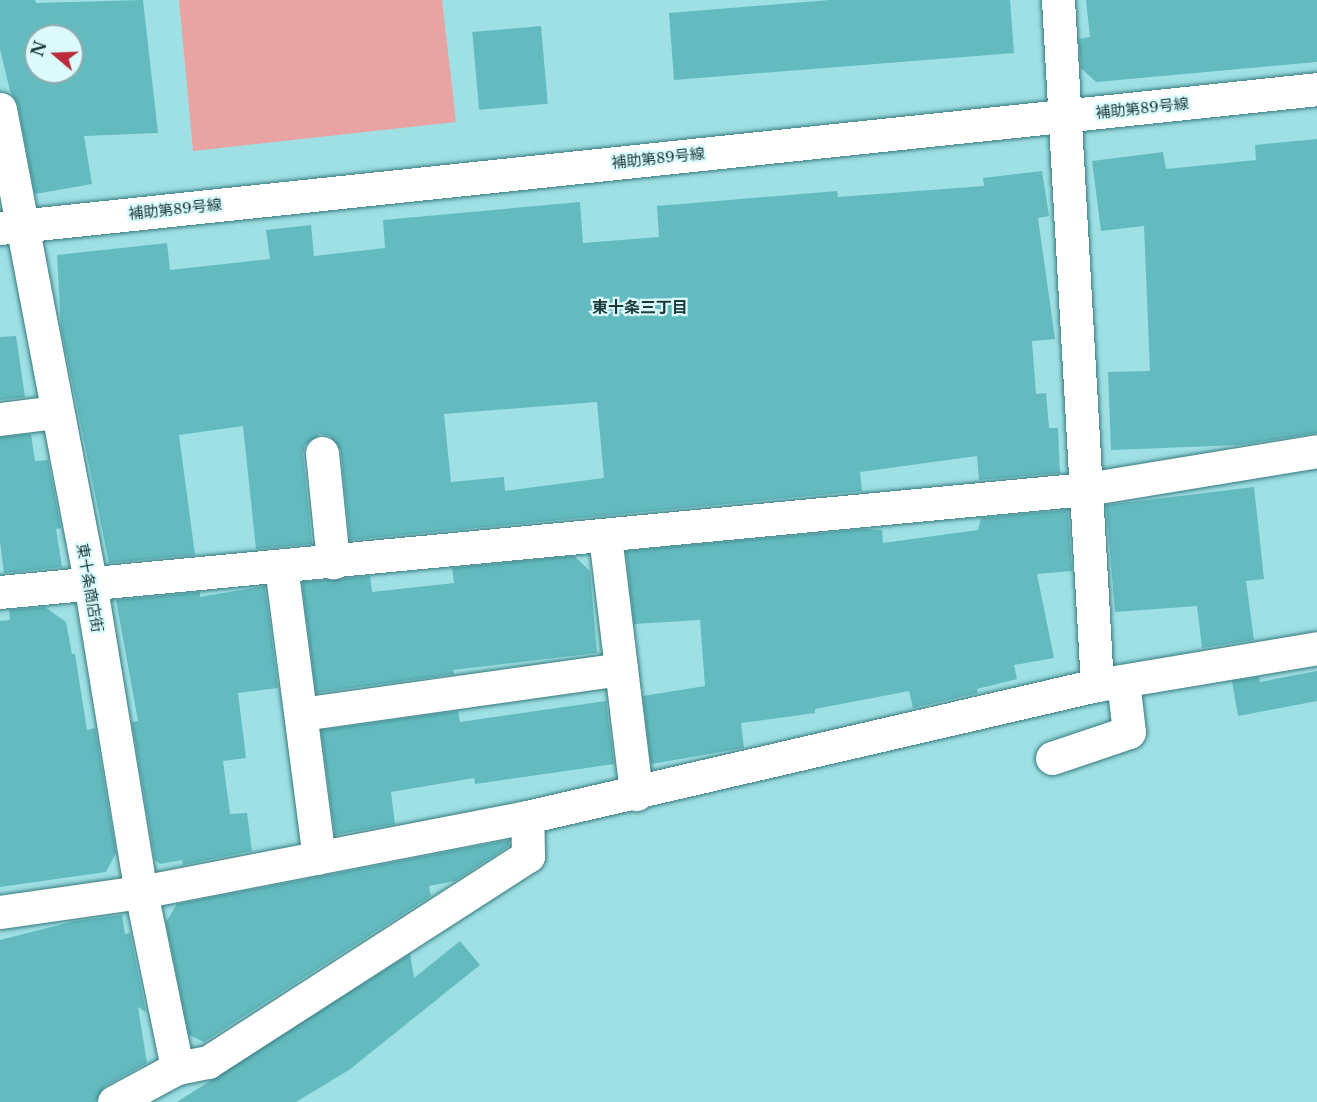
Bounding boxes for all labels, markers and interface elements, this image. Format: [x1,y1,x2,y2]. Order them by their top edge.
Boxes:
north arrow [24,24,84,84]
text: N [27,38,51,59]
street label: 補助第89号線 [1094,94,1190,122]
street label: 補助第89号線 [610,144,706,172]
street label: 補助第89号線 [127,195,223,223]
district label: 東十条三丁目 [592,297,688,317]
street label: 東十条商店街 [73,542,107,634]

